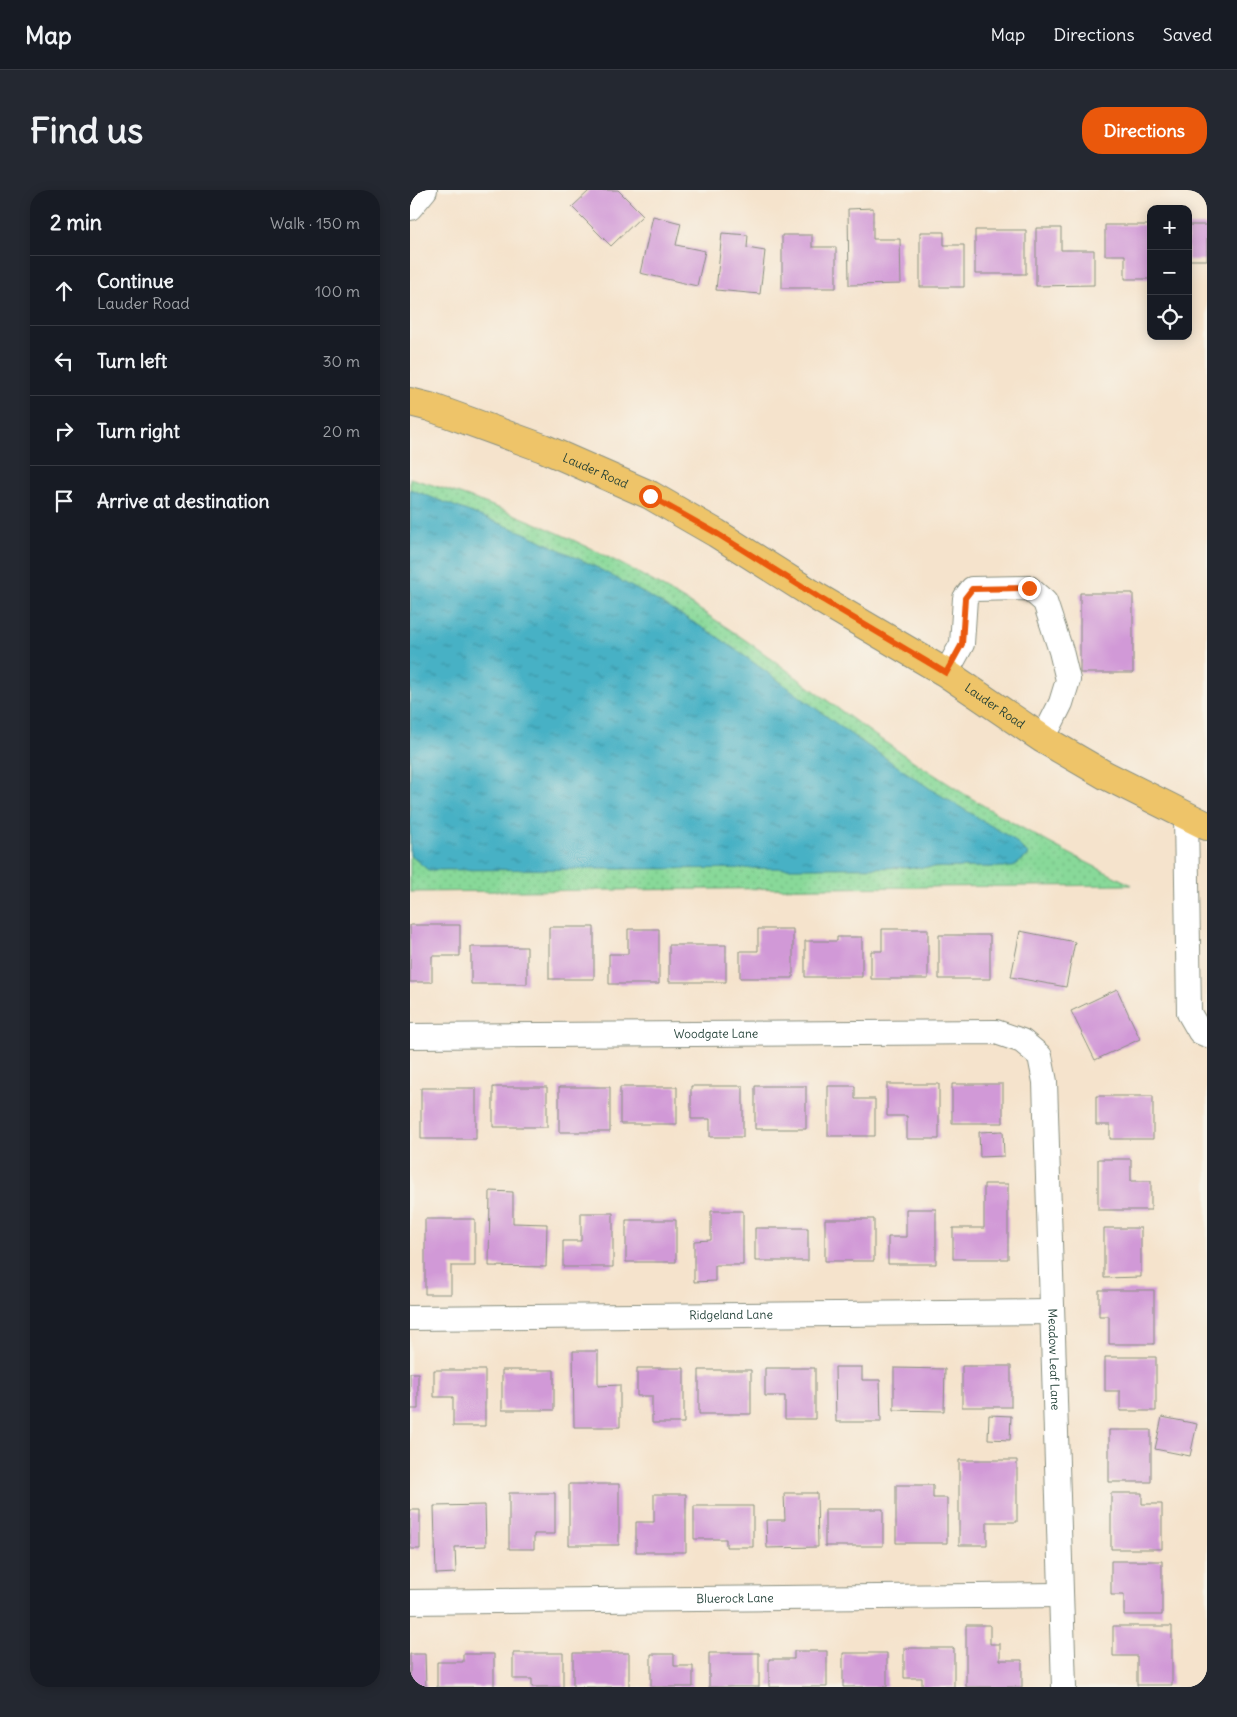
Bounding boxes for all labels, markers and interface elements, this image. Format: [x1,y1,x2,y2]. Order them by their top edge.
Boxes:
text: Map [25,20,72,50]
text: Map [990,23,1025,46]
text: Directions [1053,23,1135,46]
text: Saved [1163,23,1212,46]
button: Directions [1082,107,1207,154]
text: Find us [30,108,143,152]
map controls [1147,205,1192,340]
button: + [1147,205,1192,250]
text: 2 min [50,209,102,236]
text: Walk · 150 m [270,213,360,233]
button: − [1147,250,1192,295]
text: Continue [97,269,174,293]
icon: ahead [50,277,78,305]
text: 100 m [315,281,360,301]
text: Lauder Road [97,293,190,313]
button: locate [1147,295,1192,340]
icon: left [50,347,78,375]
text: Turn left [97,349,167,373]
text: 30 m [323,351,360,371]
icon: right [50,417,78,445]
text: Turn right [97,419,180,443]
text: 20 m [323,421,360,441]
street label: Lauder Road [561,450,630,491]
route start [639,485,662,508]
icon: arrive [50,487,78,515]
text: Arrive at destination [97,489,270,513]
route end [1018,577,1041,600]
street label: Lauder Road [962,680,1028,731]
street label: Woodgate Lane [674,1026,758,1041]
street label: Ridgeland Lane [689,1307,773,1322]
street label: Meadow Leaf Lane [1045,1308,1063,1411]
street label: Bluerock Lane [696,1590,774,1606]

